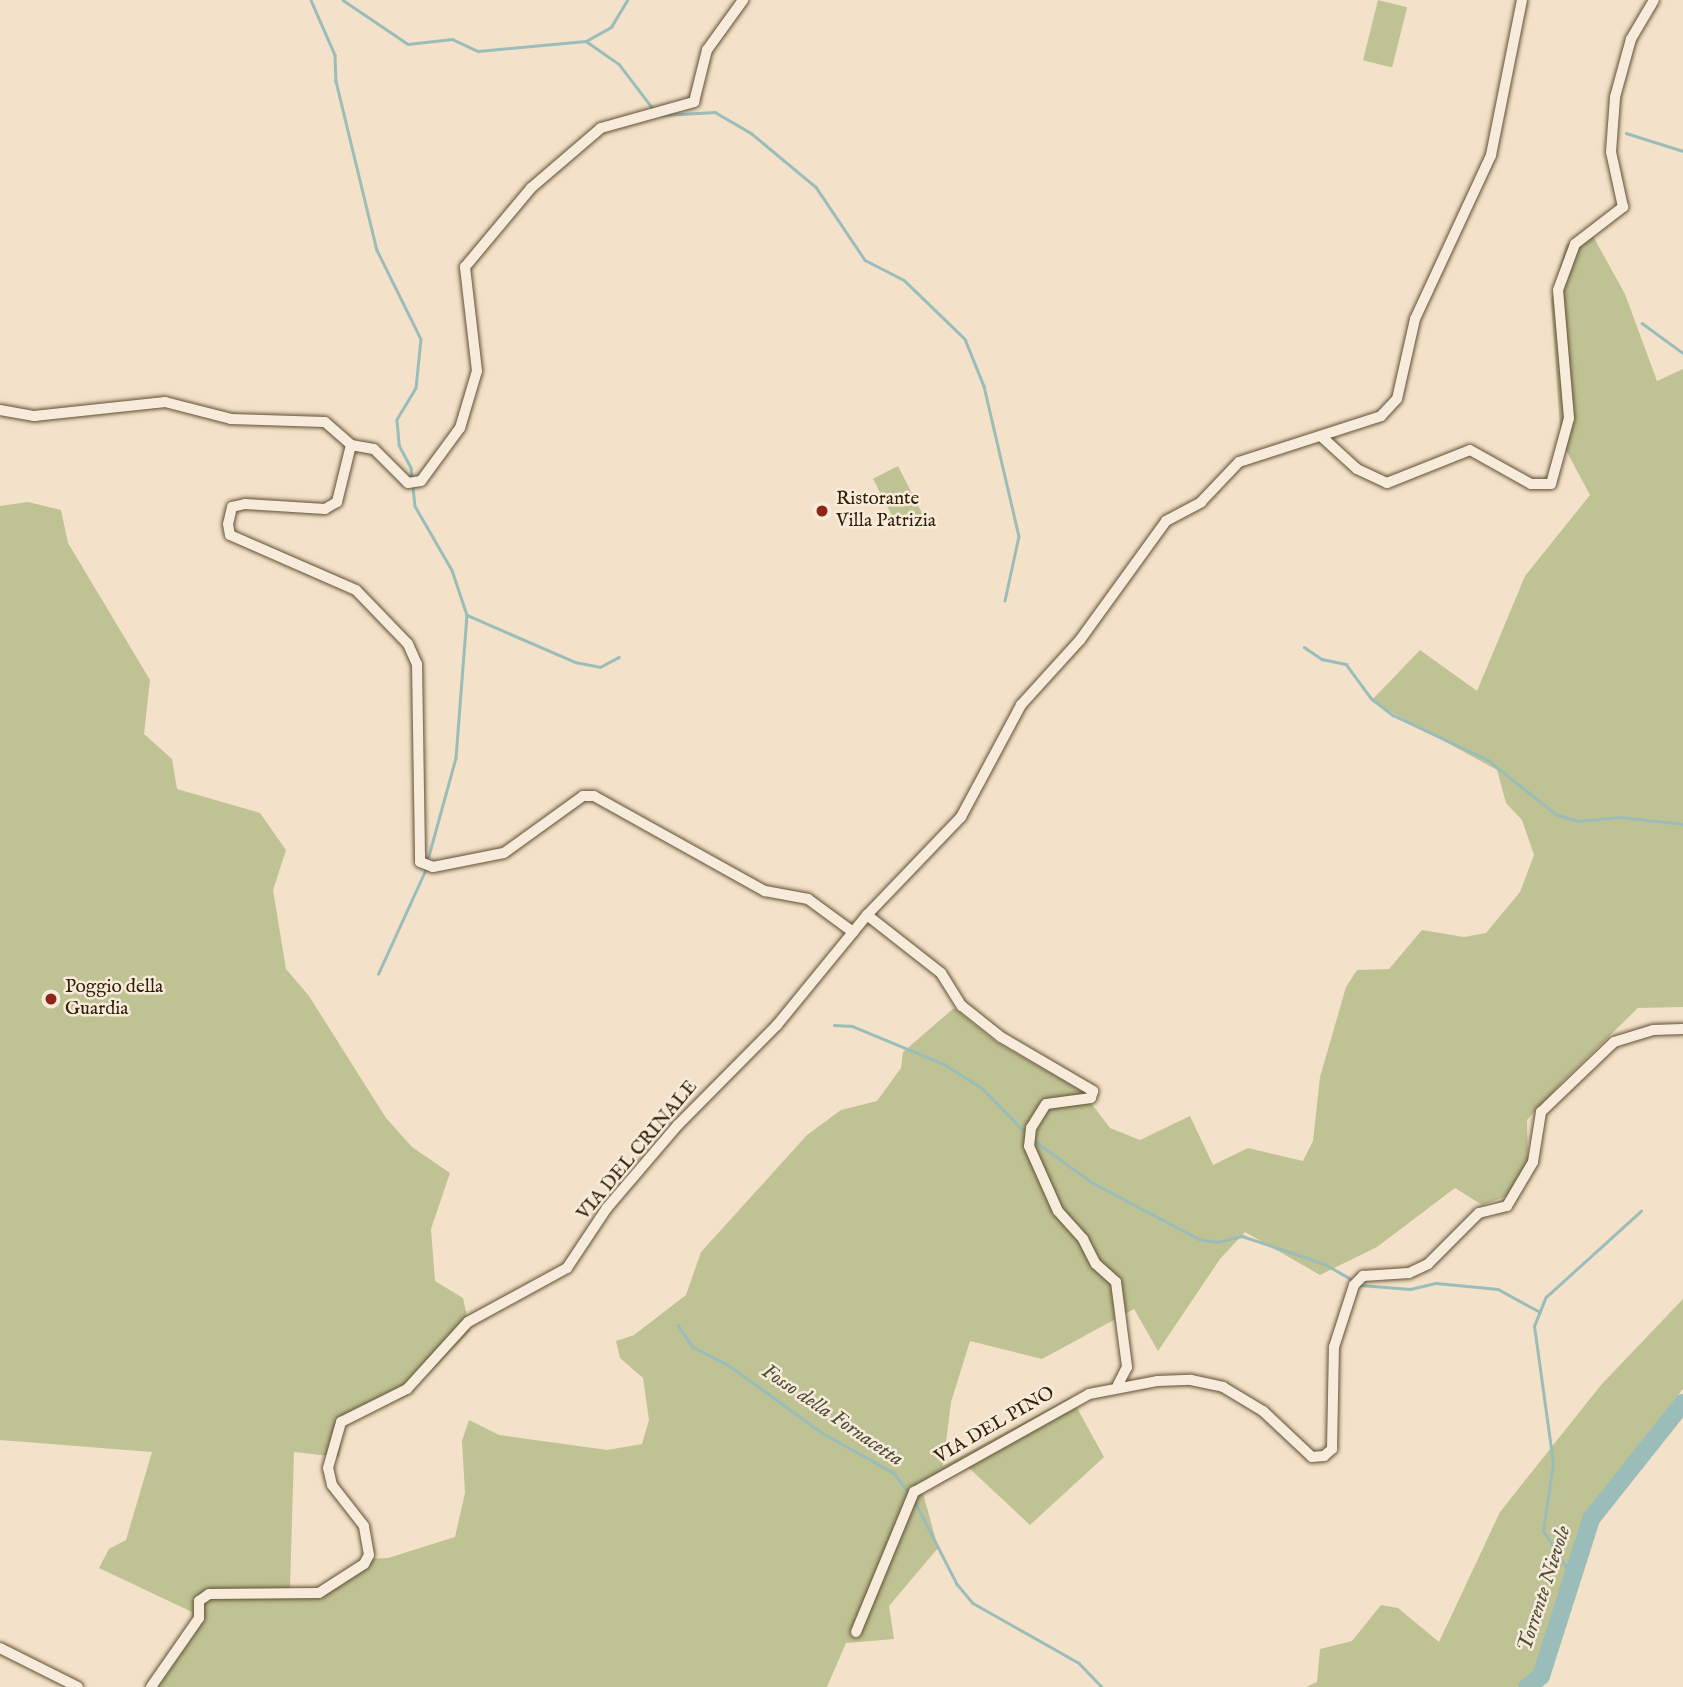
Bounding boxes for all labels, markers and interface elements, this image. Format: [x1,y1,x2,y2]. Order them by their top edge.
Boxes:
place label: Ristorante Villa Patrizia [836,489,936,533]
marker: Ristorante Villa Patrizia [814,503,830,519]
place label: Poggio della Guardia [65,977,163,1021]
marker: Poggio della Guardia [43,991,59,1007]
street label: VIA DEL CRINALE [573,1077,703,1225]
water label: Fosso della Fornacetta [757,1359,907,1473]
street label: VIA DEL PINO [931,1382,1059,1470]
water label: Torrente Nievole [1513,1523,1577,1655]

